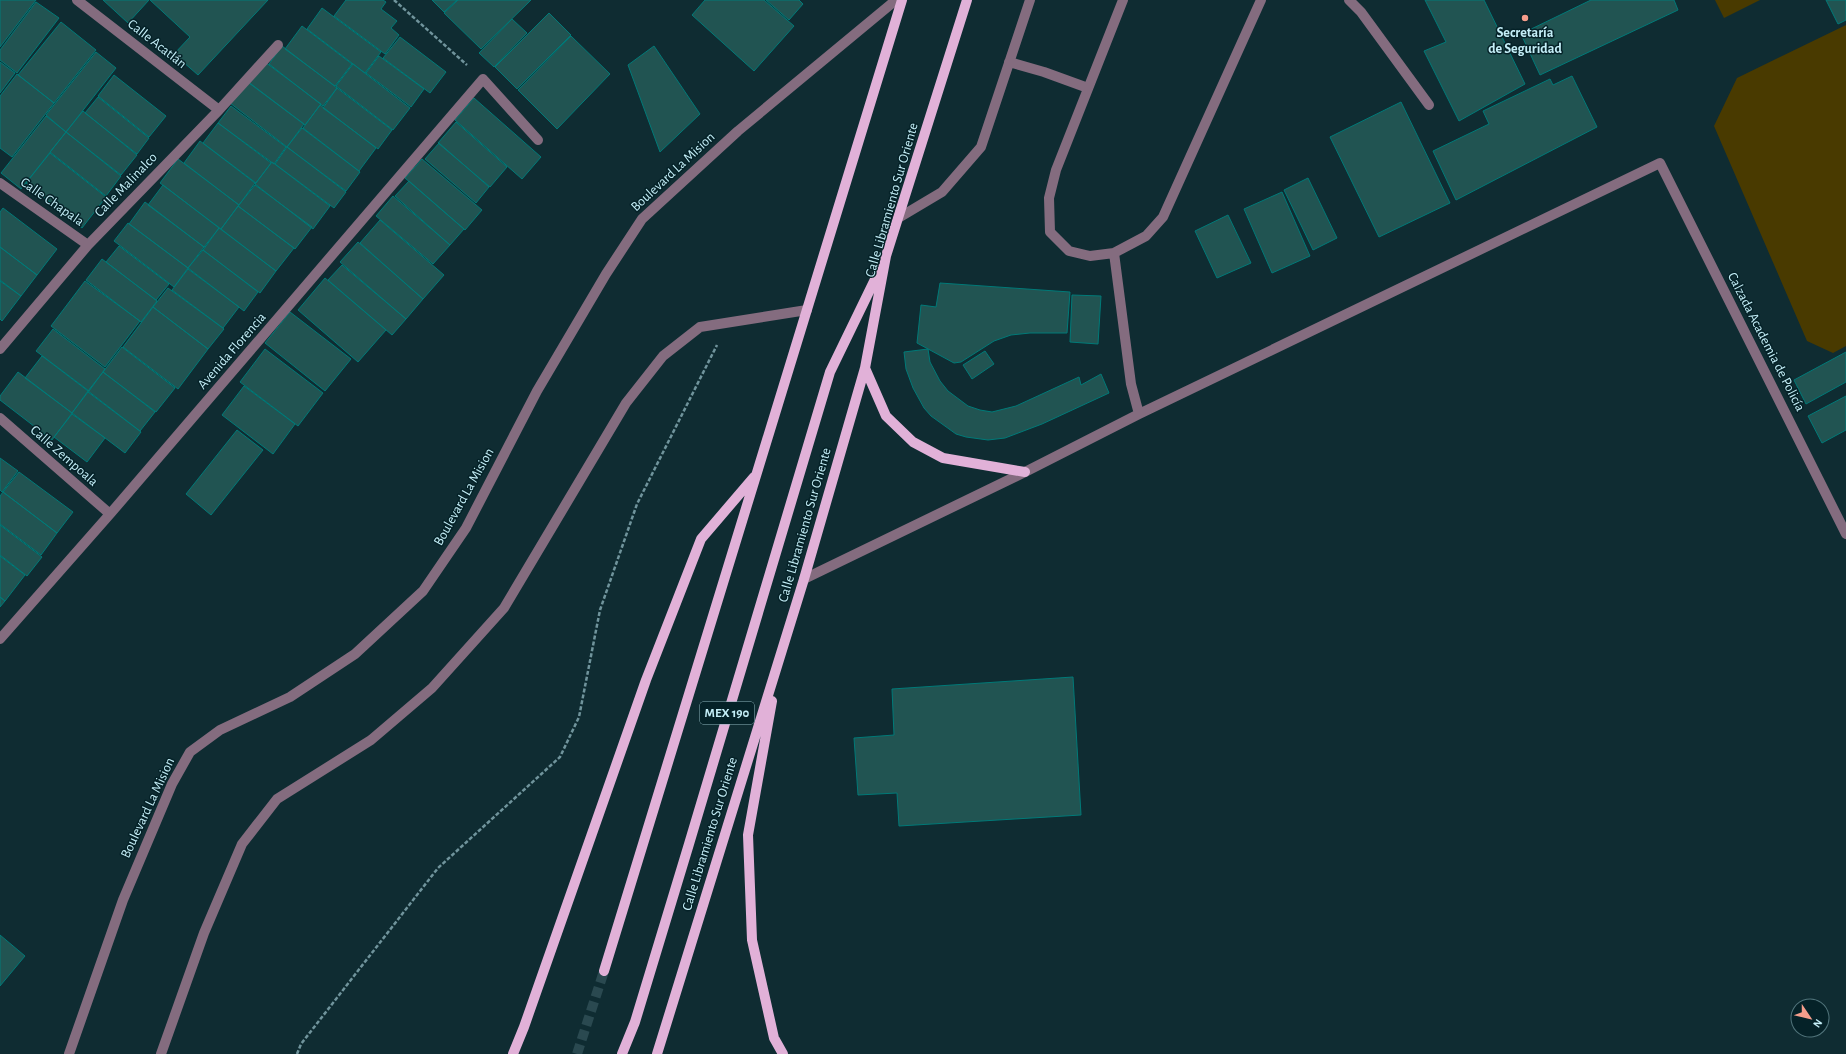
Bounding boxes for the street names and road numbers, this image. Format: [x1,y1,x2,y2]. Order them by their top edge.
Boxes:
street label: Calle Acatlán [125,17,189,71]
street label: Calle Libramiento Sur Oriente [863,121,921,279]
street label: Boulevard La Mision [628,130,718,214]
street label: Calle Malinalco [92,150,160,220]
street label: Calle Chapala [18,175,87,229]
street label: Calzada Academia de Policía [1725,270,1807,414]
street label: Avenida Florencia [195,310,269,392]
street label: Calle Zempoala [28,423,101,489]
street label: Boulevard La Mision [431,446,497,548]
street label: Calle Libramiento Sur Oriente [776,446,834,604]
road number: MEX 190 [700,702,754,724]
street label: Boulevard La Mision [119,756,177,860]
street label: Calle Libramiento Sur Oriente [680,756,740,912]

